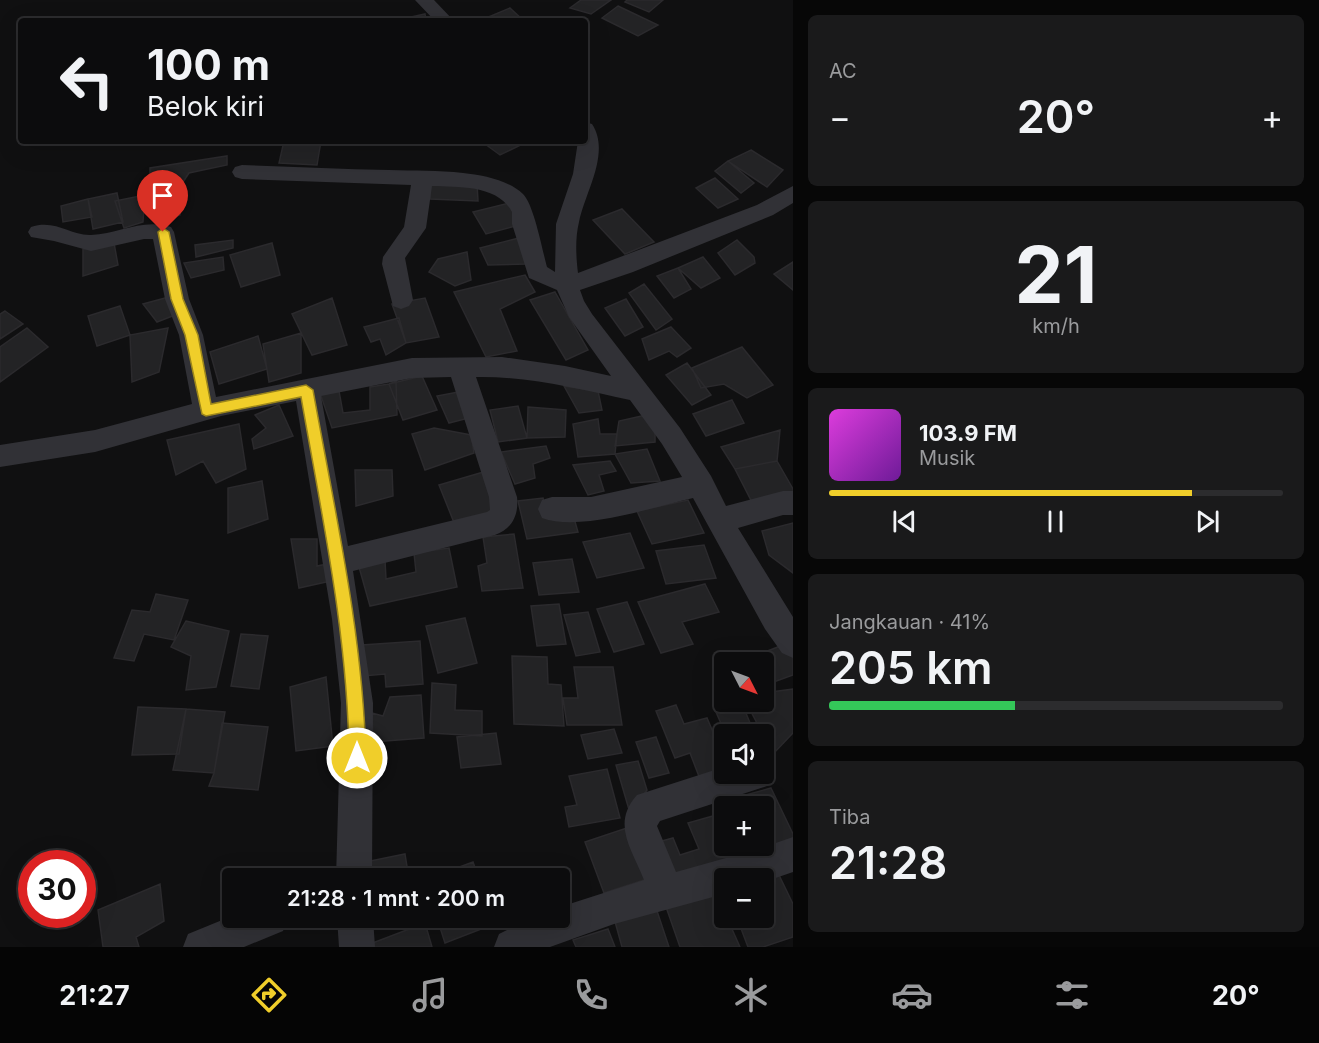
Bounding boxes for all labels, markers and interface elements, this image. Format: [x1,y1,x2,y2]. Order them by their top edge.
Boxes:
text: 100 m [147,39,270,90]
icon: left [48,42,126,120]
text: AC [829,59,857,83]
text: 20° [1017,89,1095,144]
text: Belok kiri [147,90,264,123]
text: − [829,97,851,137]
text: + [1261,97,1283,137]
pin [137,170,188,232]
icon: arrive [146,179,179,212]
text: 21 [1015,227,1097,322]
text: km/h [1032,314,1080,338]
text: 103.9 FM [919,420,1017,446]
text: Musik [919,446,975,470]
icon: previous [888,505,921,538]
icon: pause [1039,505,1072,538]
icon: next [1191,505,1224,538]
text: Jangkauan · 41% [829,610,990,634]
text: 205 km [829,640,993,695]
north arrow [714,652,774,712]
map controls [714,652,774,928]
button: sound [714,724,774,784]
position arrow [325,726,389,790]
button: + [714,796,774,856]
text: Tiba [829,805,870,829]
text: 21:28 [829,835,947,890]
speed limit sign: 30 [18,850,96,928]
button: − [714,868,774,928]
text: 21:28 · 1 mnt · 200 m [287,885,505,911]
icon: directions [248,974,290,1016]
icon: music [409,974,451,1016]
icon: phone [570,974,612,1016]
icon: climate [730,974,772,1016]
icon: car [891,974,933,1016]
icon: filters [1051,974,1093,1016]
text: 21:27 [59,979,130,1012]
text: 20° [1212,979,1260,1012]

